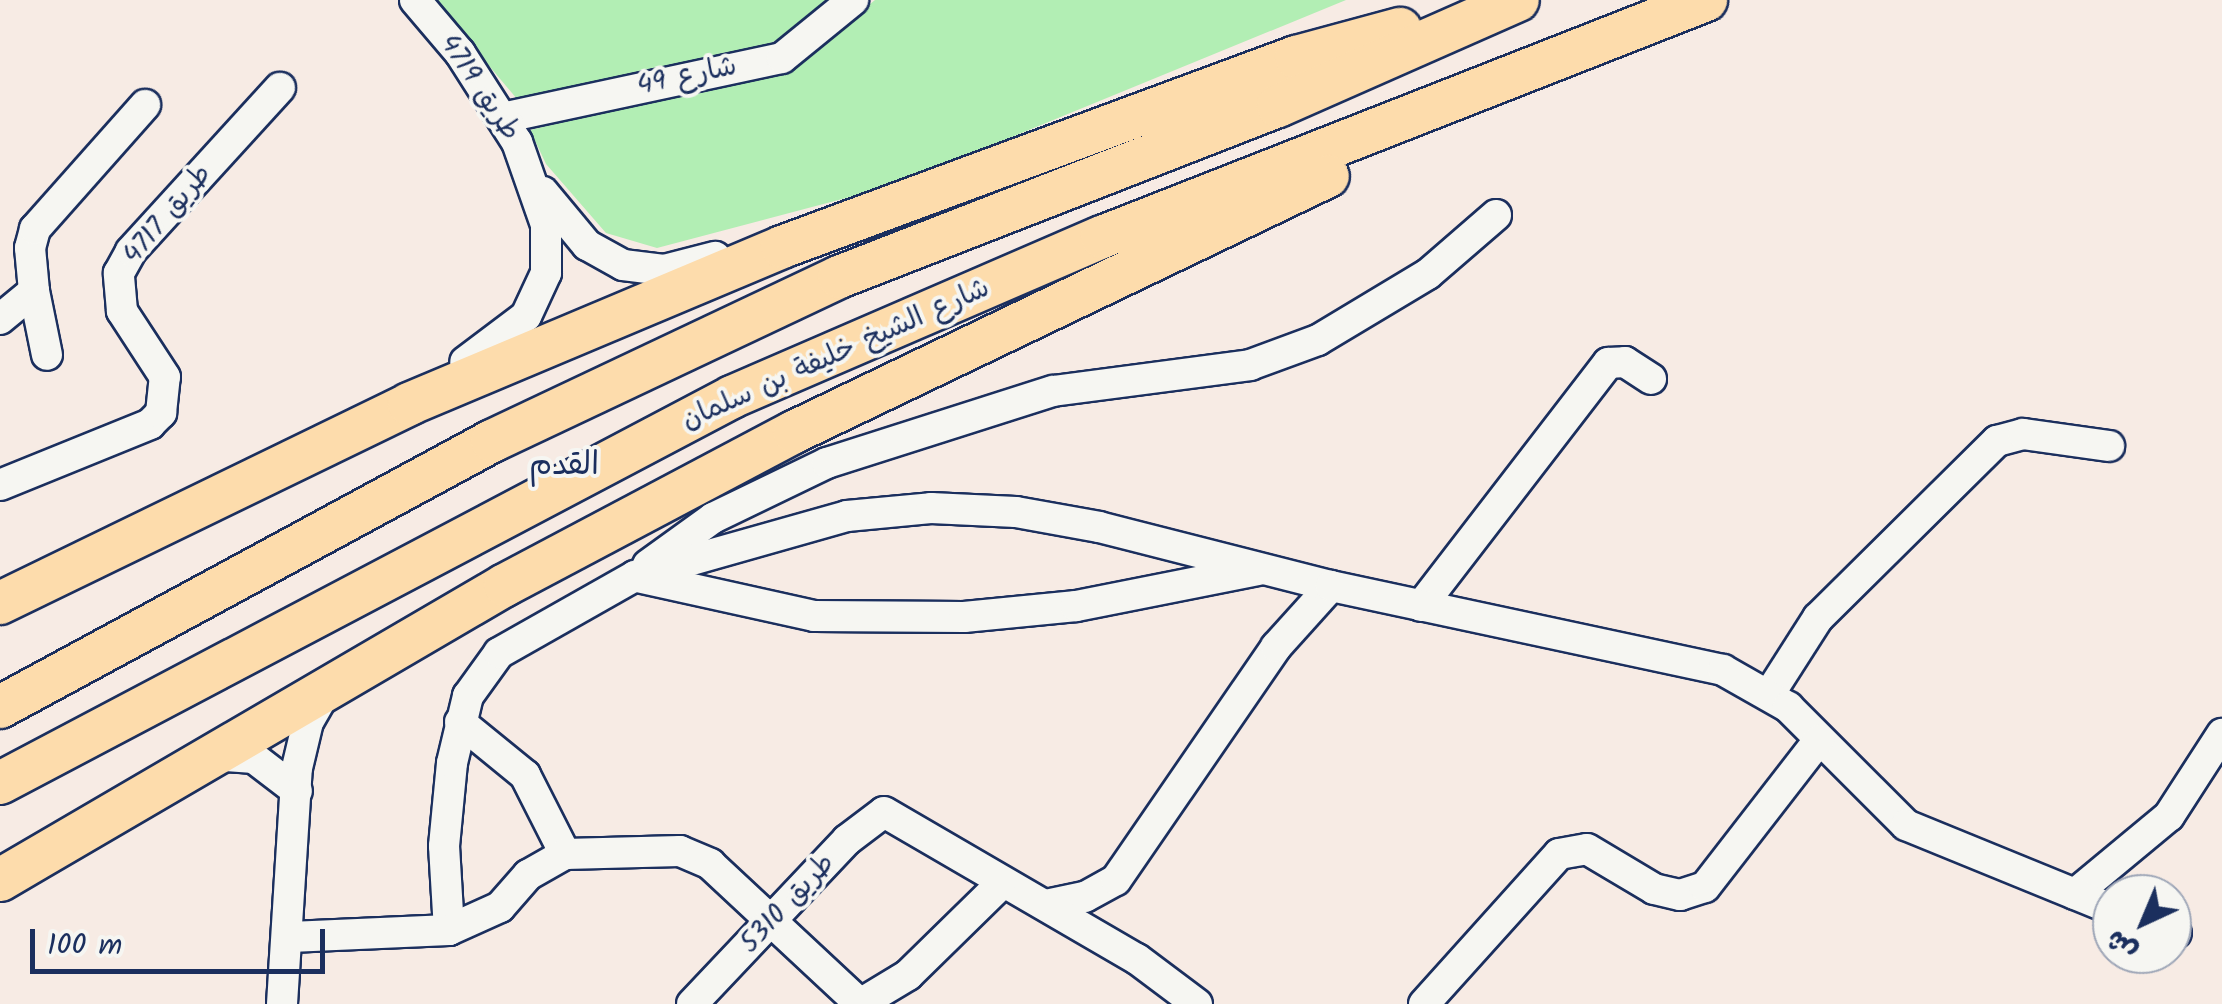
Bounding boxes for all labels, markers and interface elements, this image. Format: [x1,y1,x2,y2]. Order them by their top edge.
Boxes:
street label: طريق 4719 [431,29,527,147]
street label: شارع 49 [634,50,740,104]
street label: طريق 4717 [117,158,219,272]
street label: شارع الشيخ خليفة بن سلمان [677,272,995,438]
district label: القدم [529,447,599,485]
street label: طريق 5310 [733,847,843,961]
north arrow [2092,874,2192,974]
scale bar [35,909,330,971]
text: ش [2095,918,2149,971]
text: 100 m [47,922,122,970]

